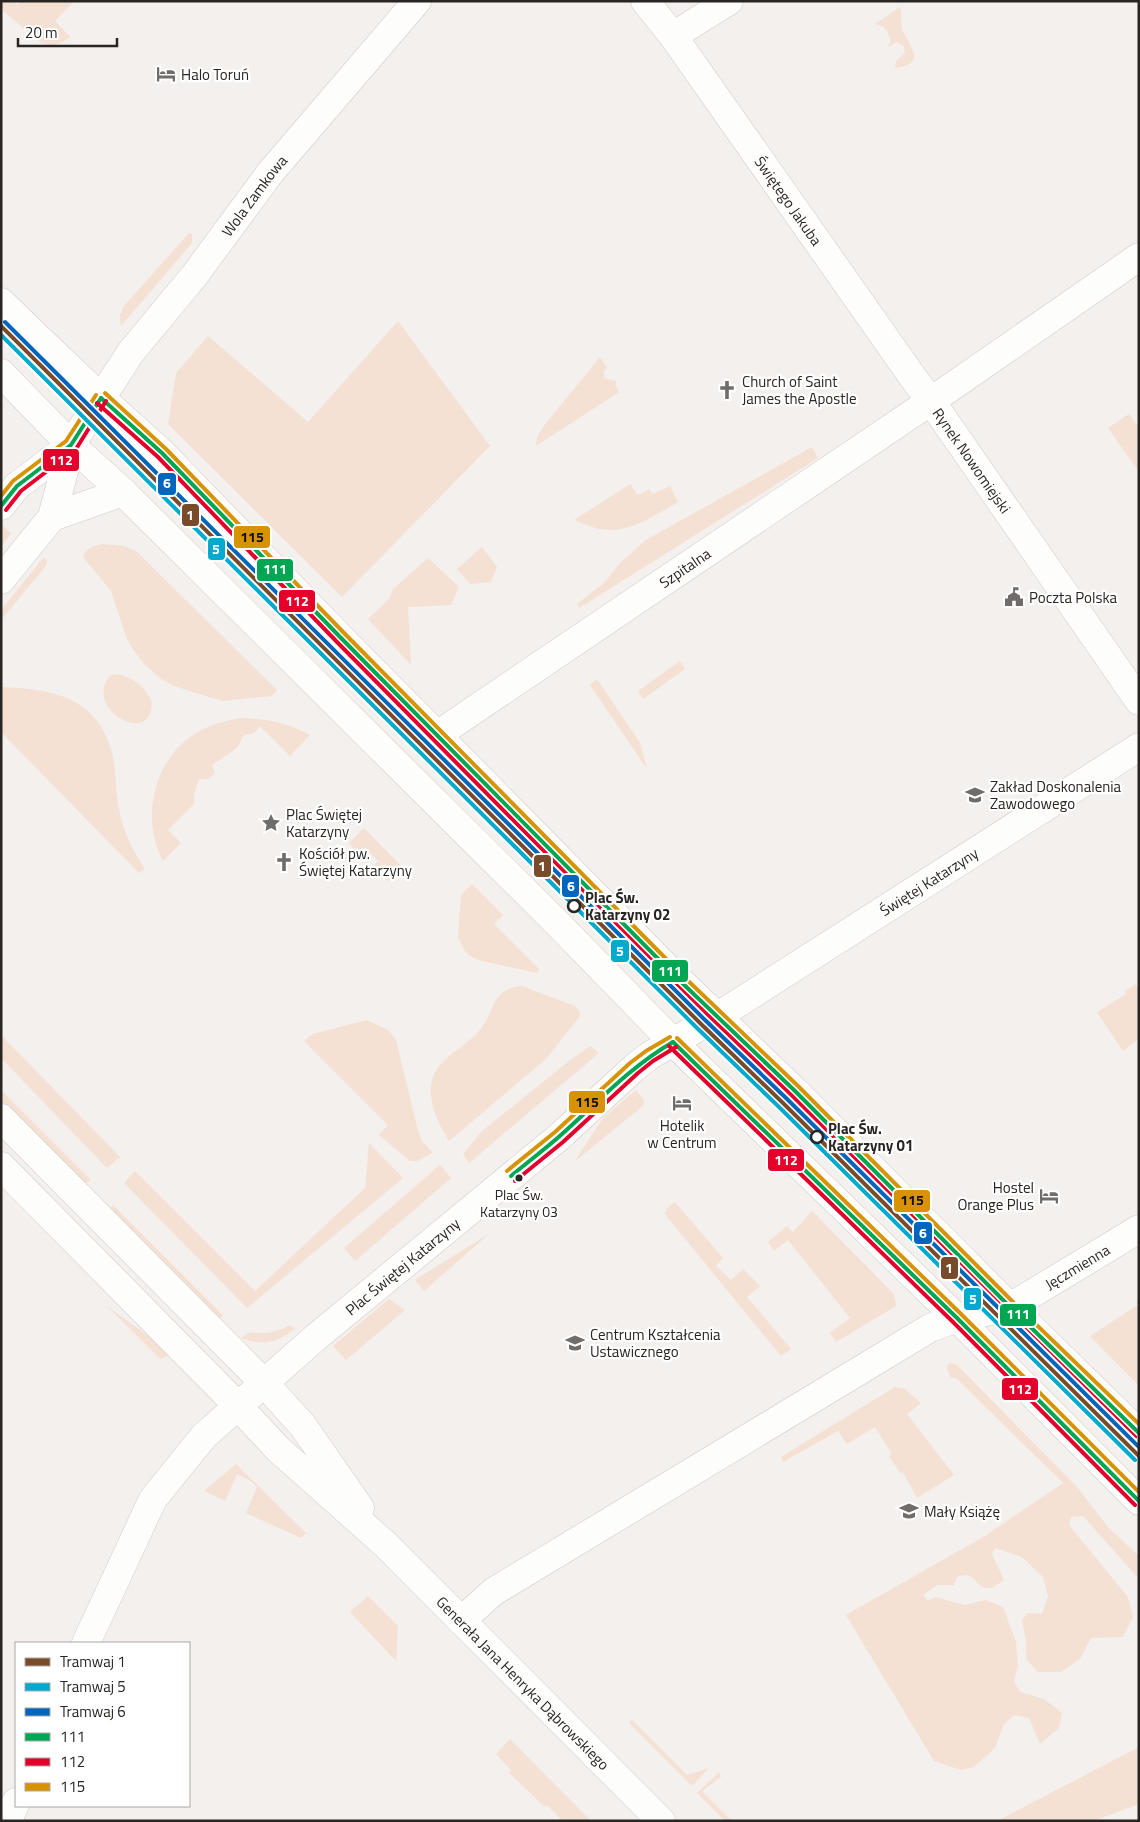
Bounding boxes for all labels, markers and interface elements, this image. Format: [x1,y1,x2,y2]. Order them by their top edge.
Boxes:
scale bar [18,15,116,47]
text: 20 m [25,21,58,44]
hotel icon: Halo Toruń [155,63,177,85]
place label: Halo Toruń [181,63,249,86]
street label: Wola Zamkowa [216,149,293,241]
street label: Świętego Jakuba [749,151,828,250]
place label: Church of Saint James the Apostle [742,370,856,410]
church icon: Church of Saint James the Apostle [716,379,738,401]
street label: Rynek Nowomiejski [927,403,1017,518]
line badge: 112 [42,448,80,472]
text: 112 [49,449,73,470]
line badge: 6 [157,472,177,496]
text: 6 [163,472,171,493]
line badge: 1 [181,503,200,527]
text: 1 [186,504,194,525]
line badge: 115 [233,525,271,549]
text: 115 [240,526,264,547]
line badge: 5 [207,537,226,561]
text: 5 [212,538,220,559]
street label: Szpitalna [654,542,716,593]
line badge: 111 [256,558,294,582]
text: 111 [263,558,287,579]
public building icon: Poczta Polska [1003,586,1025,608]
place label: Poczta Polska [1029,586,1118,609]
line badge: 112 [278,589,316,613]
text: 112 [285,590,309,611]
place label: Zakład Doskonalenia Zawodowego [990,775,1122,815]
school or university icon: Zakład Doskonalenia Zawodowego [964,784,986,806]
place label: Plac Świętej Katarzyny [286,803,362,843]
place icon: Plac Świętej Katarzyny [260,812,282,834]
street label: Świętej Katarzyny [875,841,983,922]
place label: Kościół pw. Świętej Katarzyny [299,842,412,882]
church icon: Kościół pw. Świętej Katarzyny [273,851,295,873]
line badge: 1 [533,854,552,878]
text: 1 [538,855,546,876]
line badge: 6 [561,874,580,898]
text: 6 [567,875,575,896]
place label: Plac Św. Katarzyny 02 [585,886,670,926]
marker: Plac Św. Katarzyny 02 [567,899,581,913]
line badge: 5 [610,939,630,963]
text: 5 [616,940,624,961]
line badge: 111 [651,959,689,983]
text: 111 [658,960,682,981]
line badge: 115 [568,1090,606,1114]
text: 115 [575,1091,599,1112]
hotel icon: Hotelik w Centrum [671,1092,693,1114]
place label: Hotelik w Centrum [647,1114,717,1154]
place label: Plac Św. Katarzyny 01 [828,1117,913,1157]
marker: Plac Św. Katarzyny 01 [810,1130,824,1144]
line badge: 112 [767,1148,805,1172]
text: 112 [774,1149,798,1170]
marker: Plac Św. Katarzyny 03 [514,1173,524,1183]
place label: Hostel Orange Plus [957,1176,1034,1216]
place label: Plac Św. Katarzyny 03 [480,1184,558,1222]
hotel icon: Hostel Orange Plus [1038,1185,1060,1207]
line badge: 115 [893,1189,931,1213]
text: 115 [900,1189,924,1210]
street label: Plac Świętej Katarzyny [340,1212,465,1320]
line badge: 6 [913,1221,933,1245]
text: 6 [919,1222,927,1243]
street label: Jęczmienna [1040,1238,1114,1295]
line badge: 1 [940,1256,959,1280]
text: 1 [945,1257,953,1278]
line badge: 5 [963,1287,982,1311]
text: 5 [969,1288,977,1309]
line badge: 111 [999,1303,1037,1327]
text: 111 [1006,1303,1030,1324]
place label: Centrum Kształcenia Ustawicznego [590,1323,721,1363]
school or university icon: Centrum Kształcenia Ustawicznego [564,1332,586,1354]
line badge: 112 [1001,1377,1039,1401]
text: 112 [1008,1378,1032,1399]
school or university icon: Mały Książę [898,1500,920,1522]
place label: Mały Książę [924,1500,1000,1523]
street label: Generała Jana Henryka Dąbrowskiego [431,1590,615,1775]
legend [15,1642,190,1807]
text: Tramwaj 1 [60,1650,126,1673]
text: Tramwaj 5 [60,1675,126,1698]
text: Tramwaj 6 [60,1700,126,1723]
text: 111 [60,1725,85,1748]
text: 112 [60,1750,85,1773]
text: 115 [60,1775,85,1798]

